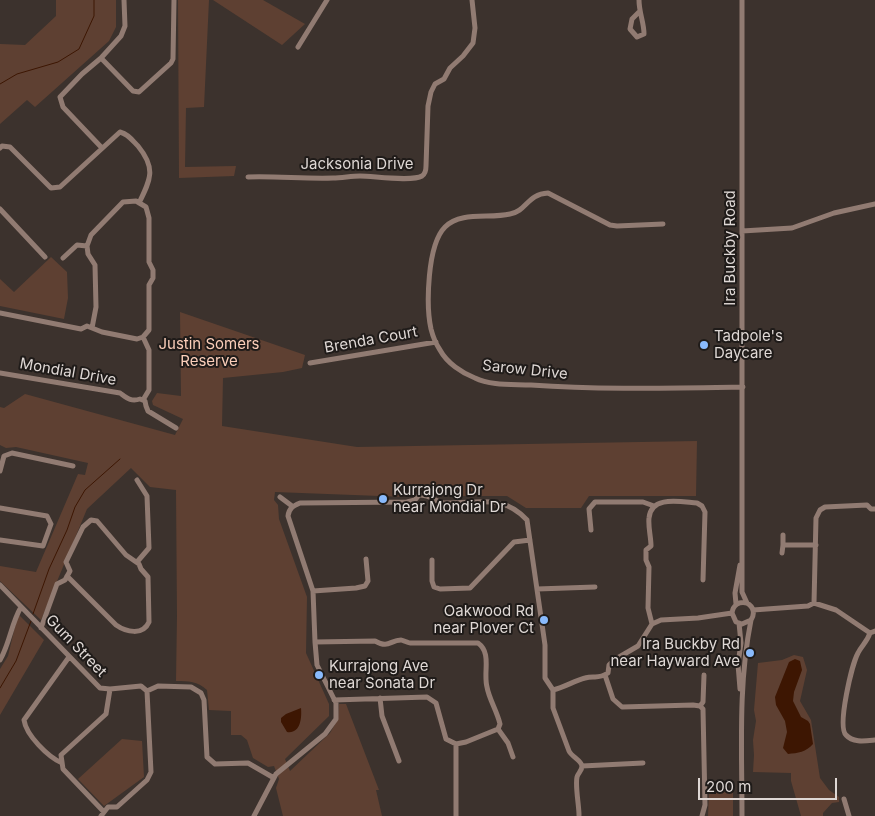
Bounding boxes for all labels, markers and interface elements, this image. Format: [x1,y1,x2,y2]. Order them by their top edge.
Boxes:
street label: Jacksonia Drive [300,155,414,173]
street label: Ira Buckby Road [721,190,739,306]
street label: Brenda Court [323,323,419,357]
place label: Tadpole's Daycare [714,327,783,362]
park label: Justin Somers Reserve [158,335,260,370]
marker: Tadpole's Daycare [698,339,710,351]
street label: Mondial Drive [18,355,118,389]
street label: Sarow Drive [481,357,569,383]
place label: Kurrajong Dr near Mondial Dr [393,481,506,516]
marker: Kurrajong Dr near Mondial Dr [377,493,389,505]
place label: Oakwood Rd near Plover Ct [433,602,534,637]
street label: Gum Street [42,611,110,681]
marker: Oakwood Rd near Plover Ct [538,614,550,626]
place label: Ira Buckby Rd near Hayward Ave [610,635,740,670]
marker: Ira Buckby Rd near Hayward Ave [744,647,756,659]
place label: Kurrajong Ave near Sonata Dr [329,657,435,692]
marker: Kurrajong Ave near Sonata Dr [313,669,325,681]
scale bar [700,768,839,800]
text: 200 m [706,777,751,796]

